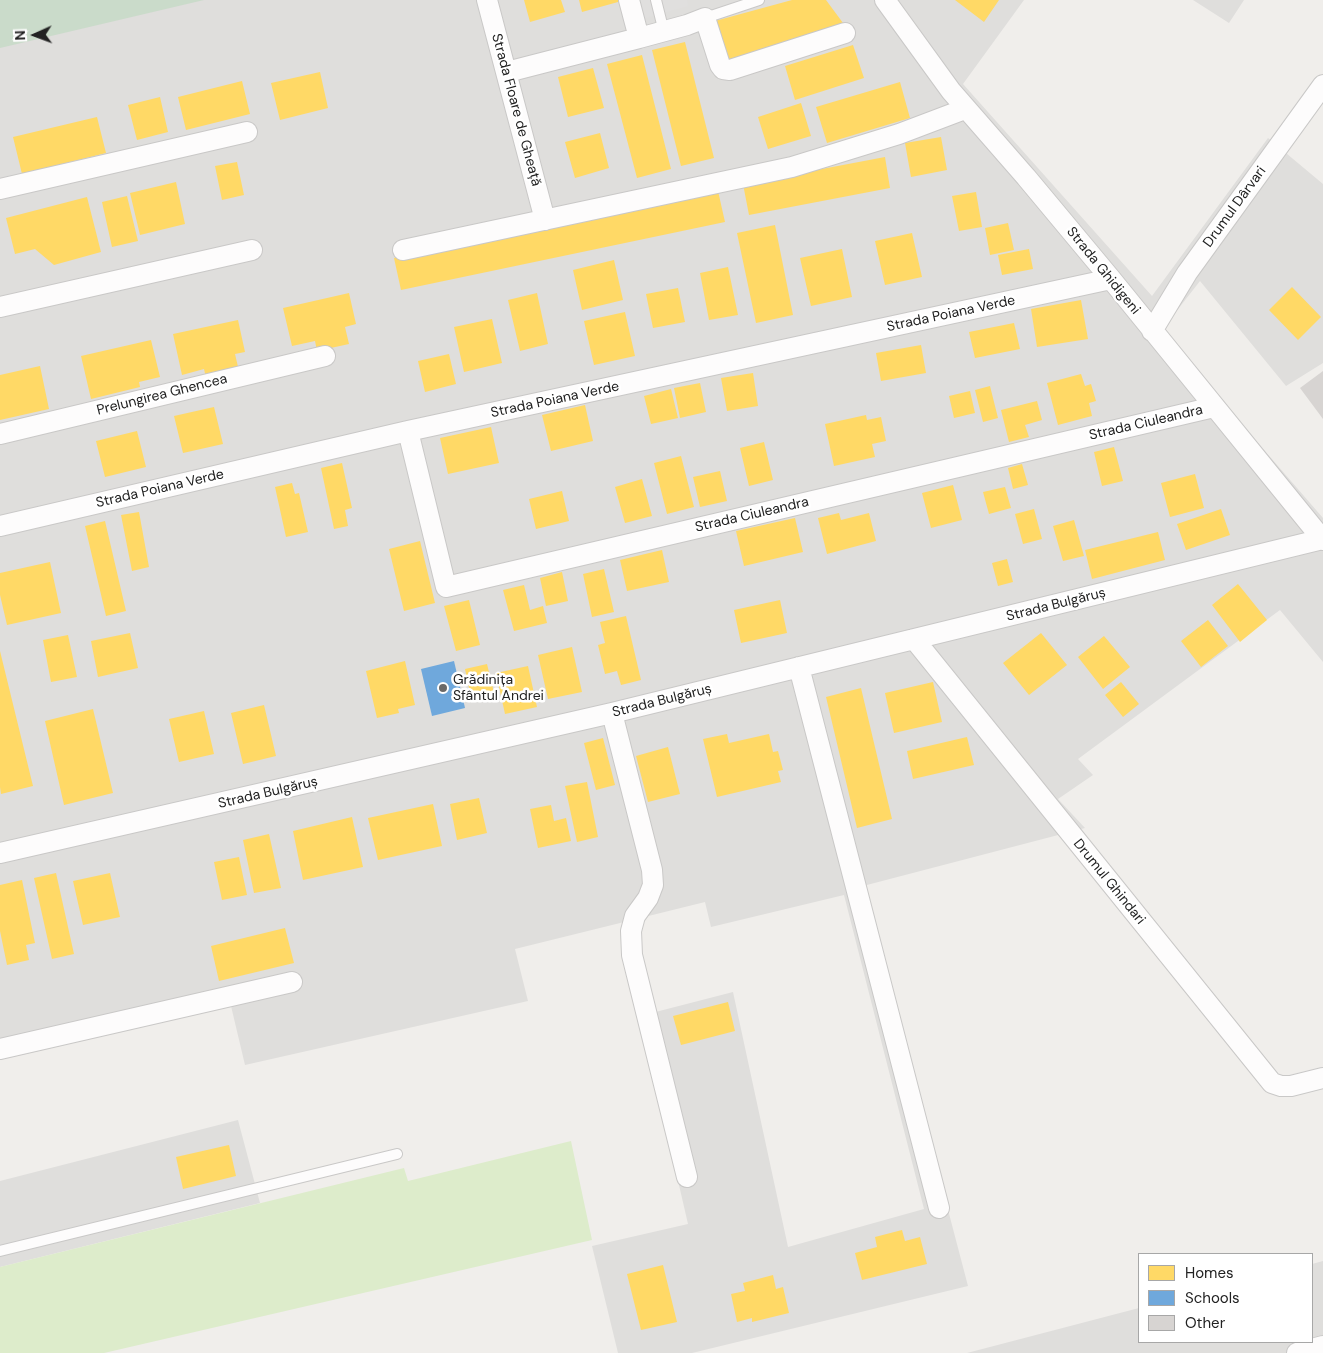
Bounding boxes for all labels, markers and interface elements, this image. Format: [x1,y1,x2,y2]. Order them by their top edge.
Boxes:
north arrow [10,10,60,60]
text: N [11,30,29,41]
street label: Strada Floare de Gheață [488,32,544,188]
street label: Drumul Dârvari [1200,163,1270,251]
street label: Strada Ghidigeni [1063,224,1143,318]
street label: Strada Poiana Verde [885,292,1017,336]
street label: Prelungirea Ghencea [95,371,229,419]
street label: Strada Poiana Verde [489,378,621,422]
street label: Strada Ciuleandra [1087,402,1205,444]
street label: Strada Poiana Verde [94,466,226,512]
street label: Strada Ciuleandra [693,494,811,536]
street label: Strada Bulgăruș [1005,585,1107,625]
place label: Grădinița Sfântul Andrei [453,672,544,704]
street label: Strada Bulgăruș [611,681,713,721]
marker: Grădinița Sfântul Andrei [437,682,449,694]
street label: Strada Bulgăruș [217,773,319,813]
street label: Drumul Ghindari [1069,836,1149,928]
legend [1138,1253,1313,1343]
text: Homes [1185,1263,1234,1283]
text: Schools [1185,1288,1240,1308]
text: Other [1185,1313,1225,1333]

